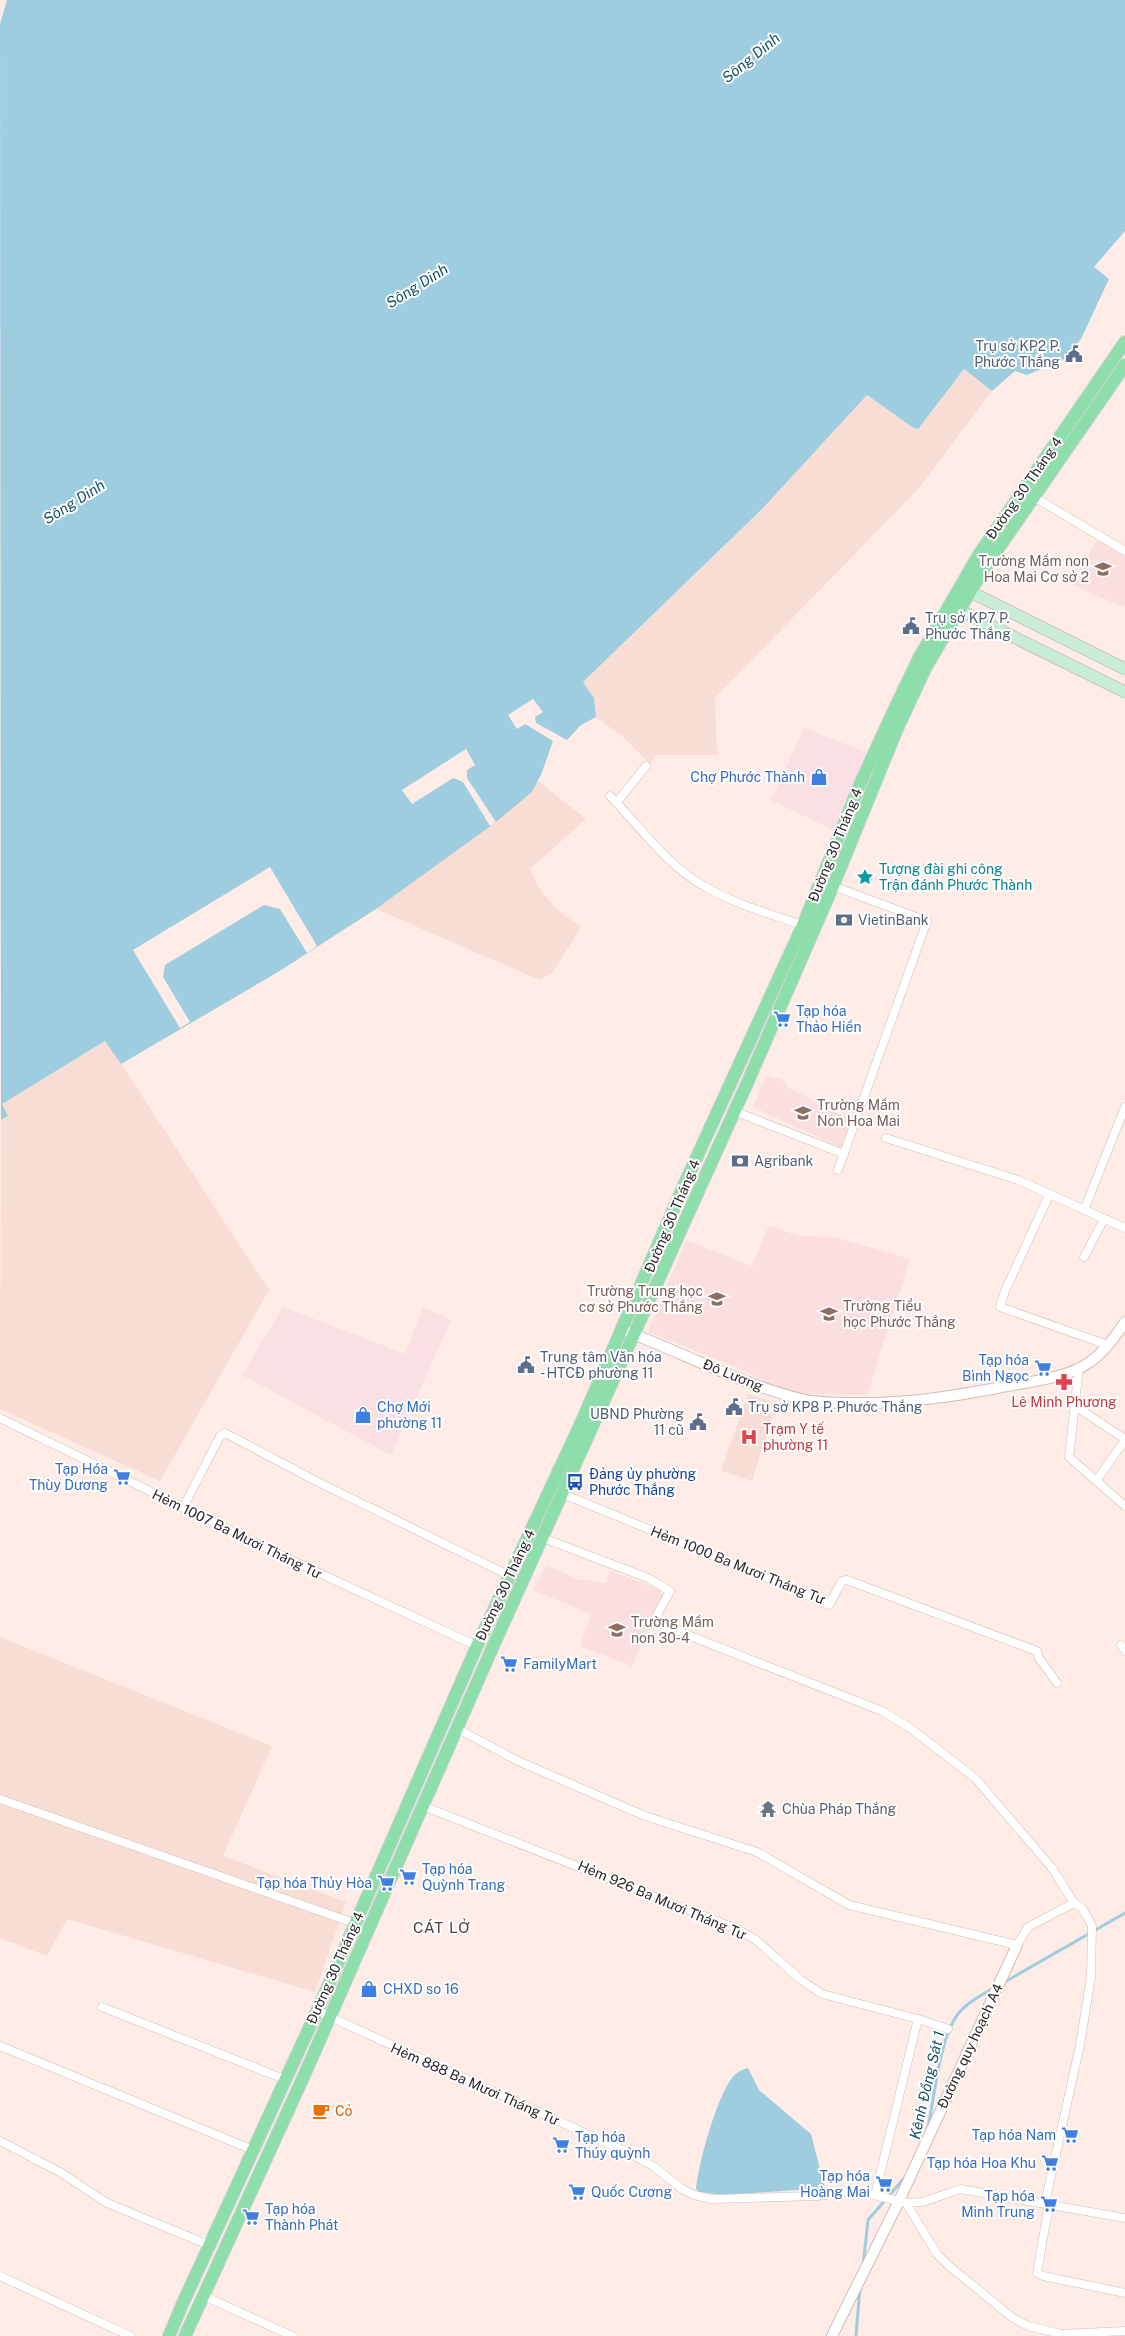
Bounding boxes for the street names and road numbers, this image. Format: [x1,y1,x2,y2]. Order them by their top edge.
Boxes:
street label: Đường 30 Tháng 4 [983,434,1065,542]
street label: Đường 30 Tháng 4 [805,786,865,904]
street label: Đường 30 Tháng 4 [641,1157,703,1275]
street label: Đô Lương [701,1356,766,1394]
street label: Hẻm 1007 Ba Mươi Tháng Tư [150,1486,325,1582]
street label: Hẻm 1000 Ba Mươi Tháng Tư [648,1523,828,1608]
street label: Đường 30 Tháng 4 [472,1527,538,1643]
street label: Hẻm 926 Ba Mươi Tháng Tư [575,1857,749,1943]
street label: Đường 30 Tháng 4 [303,1909,367,2027]
street label: Đường quy hoạch A4 [934,1981,1006,2111]
street label: Hẻm 888 Ba Mươi Tháng Tư [388,2040,562,2129]

